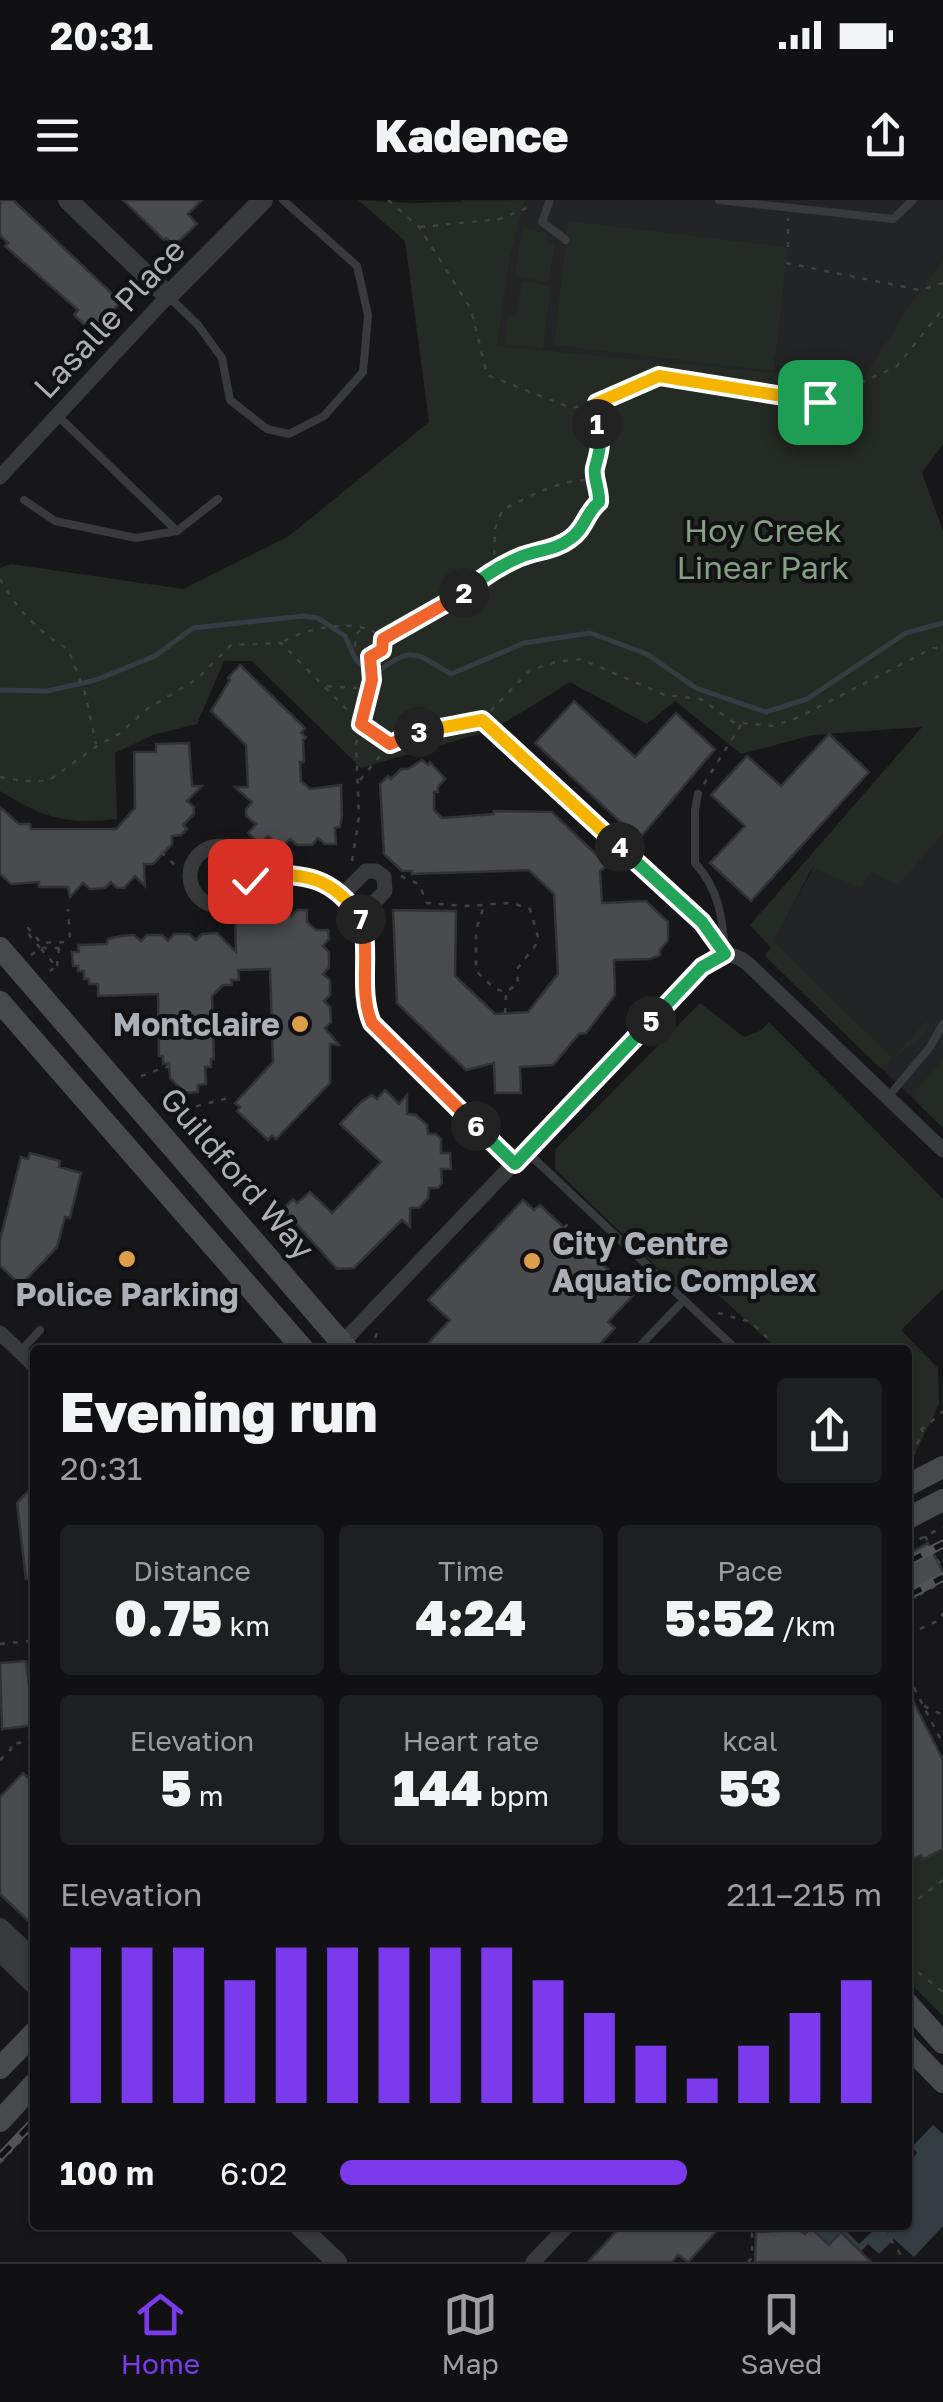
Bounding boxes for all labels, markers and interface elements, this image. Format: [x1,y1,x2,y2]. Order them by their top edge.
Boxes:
text: 20:31 [50,13,153,58]
icon: menu [30,108,85,163]
text: Kadence [375,108,568,162]
icon: share [858,108,913,163]
street label: Lasalle Place [26,231,192,405]
pin [778,360,863,445]
icon: arrive [793,375,848,430]
pin: 1 [572,399,622,449]
text: 1 [590,407,604,440]
park label: Hoy Creek Linear Park [677,511,849,586]
pin: 2 [439,568,489,618]
text: 2 [455,576,473,609]
pin: 3 [394,707,444,757]
text: 3 [410,715,428,748]
pin: 4 [595,822,645,872]
text: 4 [611,830,629,863]
pin [208,839,293,924]
icon: check [223,854,278,909]
pin: 7 [336,894,386,944]
text: 7 [353,902,369,935]
pin: 5 [626,996,676,1046]
text: 5 [642,1004,660,1037]
place label: Montclaire [113,1005,280,1043]
marker: Montclaire [289,1013,311,1035]
street label: Guildford Way [153,1079,323,1267]
pin: 6 [451,1101,501,1151]
text: 6 [467,1109,485,1142]
place label: City Centre Aquatic Complex [552,1224,817,1299]
marker: Police Parking [116,1248,138,1270]
marker: City Centre Aquatic Complex [521,1250,543,1272]
place label: Police Parking [15,1275,239,1313]
text: Evening run [60,1378,378,1444]
button: share [777,1378,882,1483]
text: 20:31 [60,1449,142,1487]
text: Distance [133,1554,251,1587]
text: Time [438,1554,504,1587]
text: Pace [717,1554,783,1587]
text: 0.75 [114,1587,222,1647]
text: 4:24 [416,1587,527,1647]
text: 5:52 [664,1587,775,1647]
text: km [222,1609,270,1642]
text: /km [775,1609,836,1642]
text: Elevation [130,1724,254,1757]
text: Heart rate [403,1724,539,1757]
text: kcal [722,1724,778,1757]
text: 5 [160,1757,192,1817]
text: 144 [393,1757,483,1817]
text: 53 [719,1757,782,1817]
text: m [192,1779,224,1812]
text: bpm [483,1779,549,1812]
text: Elevation [60,1875,202,1913]
text: 211–215 m [726,1875,882,1913]
text: 100 m [60,2154,154,2192]
text: 6:02 [220,2154,287,2192]
tab: Home [121,2287,200,2380]
tab: Map [442,2287,499,2380]
tab: Saved [740,2287,822,2380]

